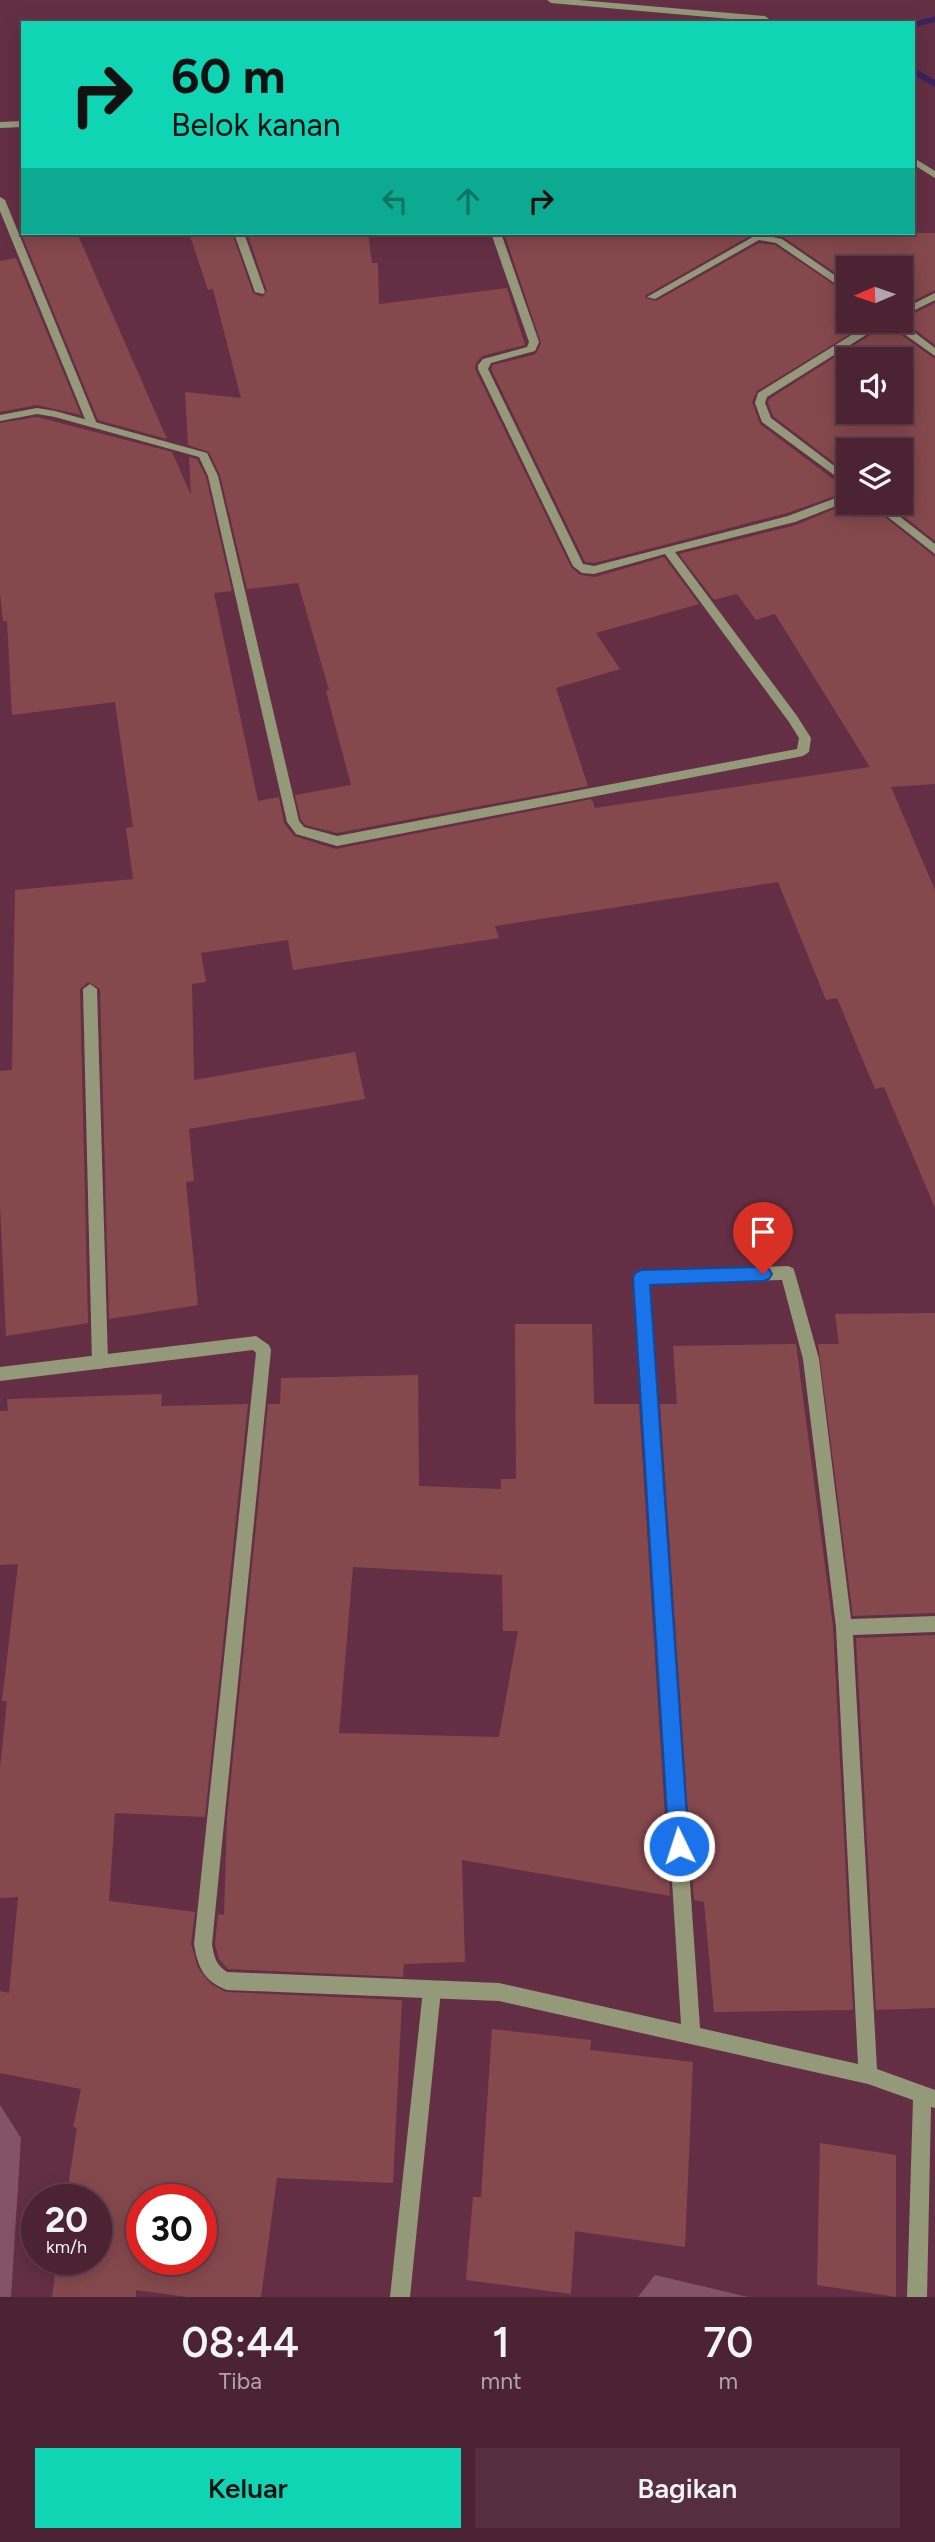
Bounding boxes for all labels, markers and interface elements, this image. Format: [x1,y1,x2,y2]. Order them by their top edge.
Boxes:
text: 60 m [171,46,286,105]
icon: right [56,49,147,140]
text: Belok kanan [171,106,341,144]
icon: left [376,182,414,220]
icon: ahead [449,182,487,220]
icon: right [522,182,560,220]
north arrow [836,256,914,332]
map controls [836,256,913,515]
button: sound [836,347,913,424]
button: layers [836,438,913,515]
pin [733,1202,793,1274]
icon: arrive [744,1213,782,1251]
position arrow [642,1809,716,1883]
speed limit sign: 30 [126,2184,217,2275]
text: 20 [45,2199,88,2241]
text: km/h [46,2236,87,2258]
text: 08:44 [182,2317,299,2368]
text: 1 [492,2317,510,2368]
text: 70 [703,2317,753,2368]
text: Tiba [219,2367,262,2395]
text: mnt [481,2367,522,2395]
text: m [719,2367,738,2395]
button: Keluar [35,2448,461,2528]
button: Bagikan [475,2448,900,2528]

